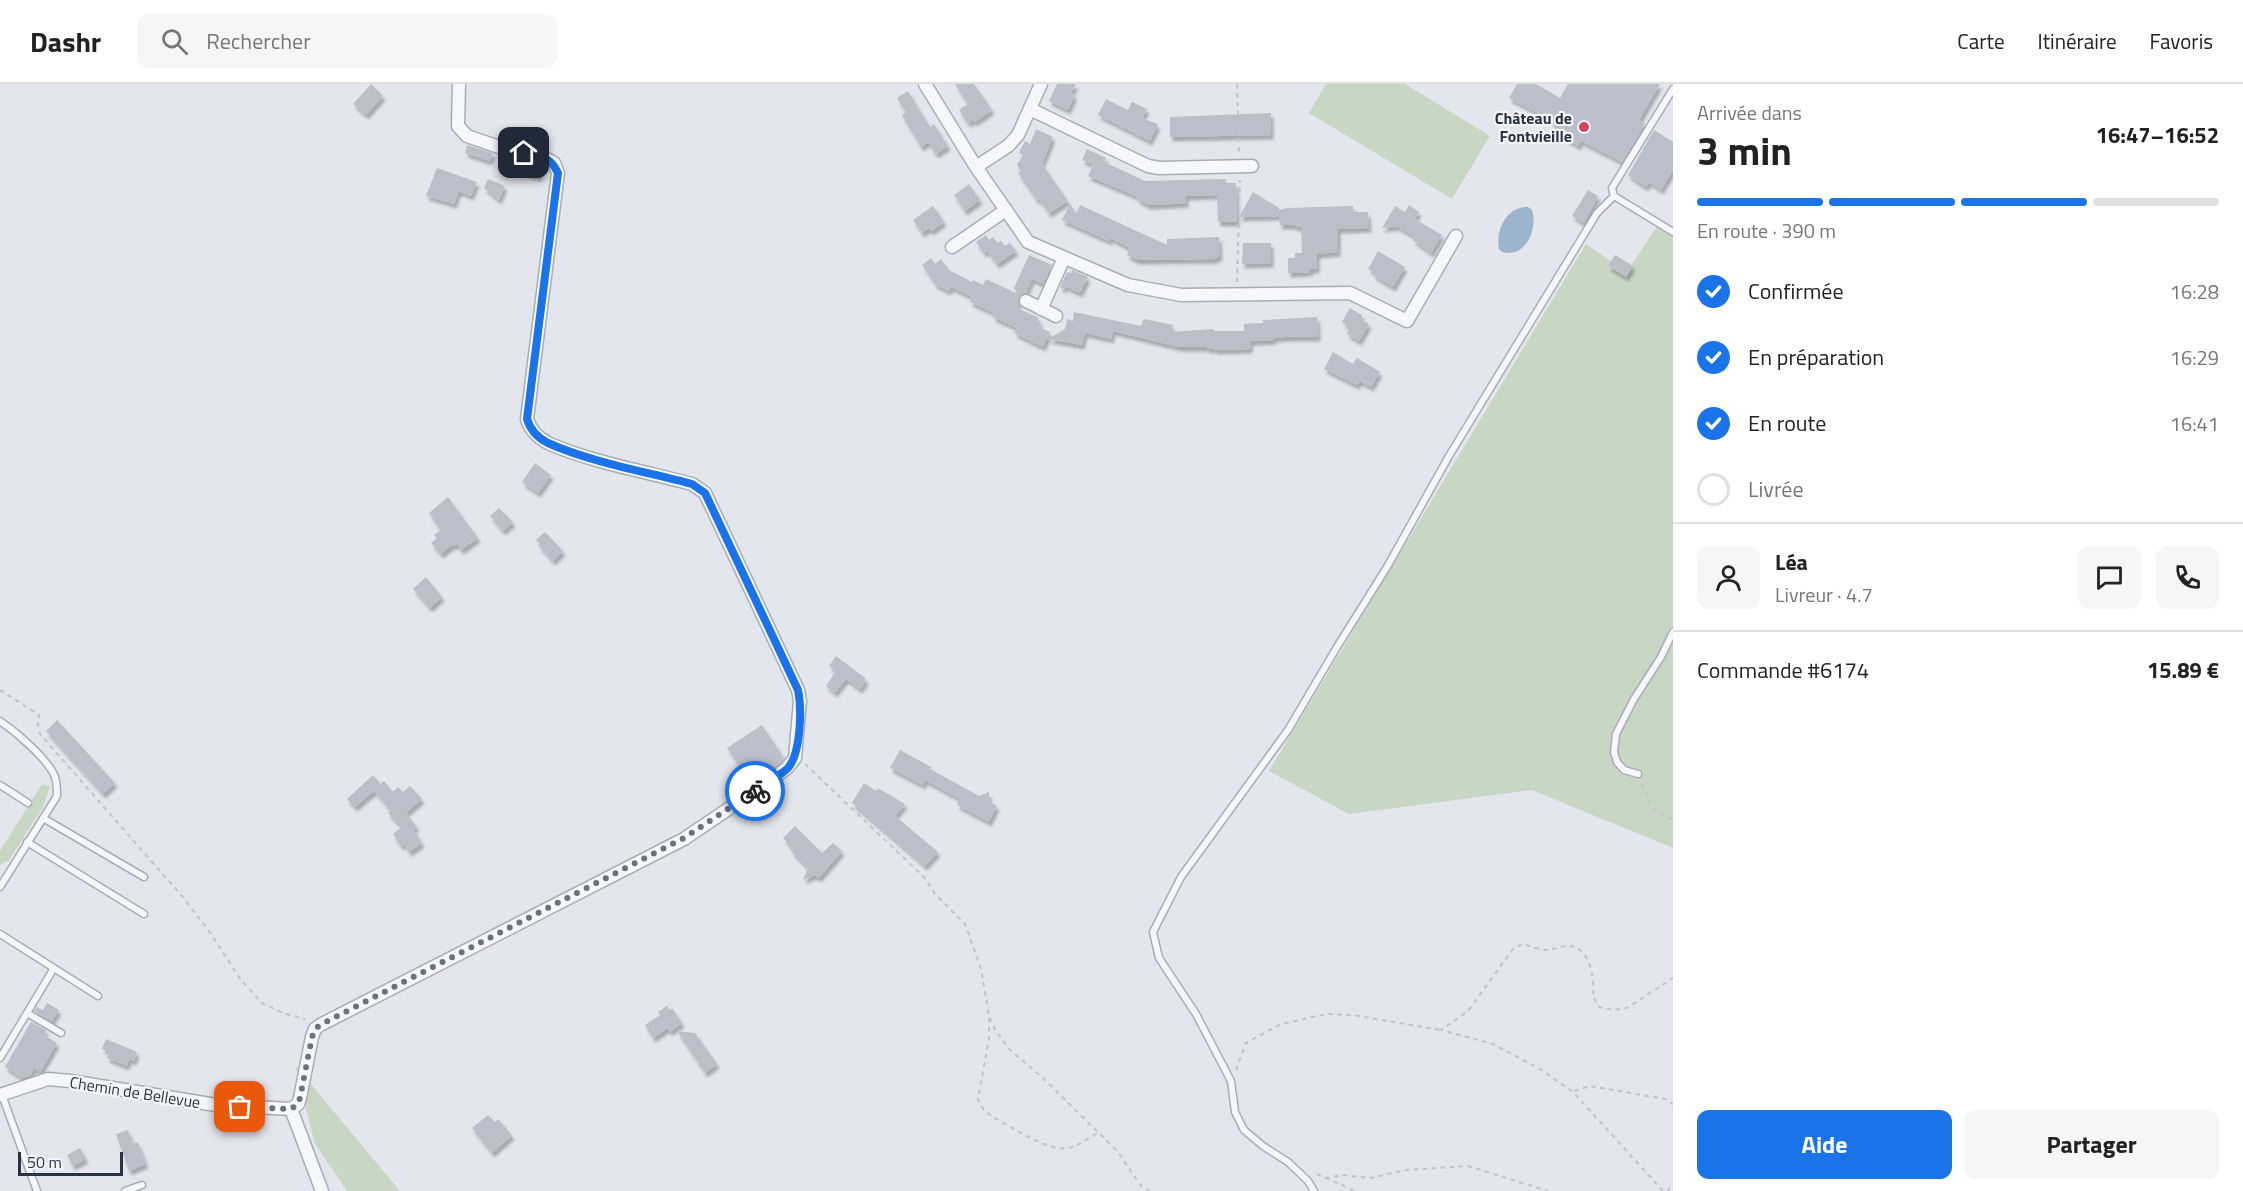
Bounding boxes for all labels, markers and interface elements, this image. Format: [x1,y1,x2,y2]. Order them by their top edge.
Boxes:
search box [137,14,557,68]
text: Dashr [30,20,101,63]
text: Rechercher [206,24,311,58]
icon: search [158,25,191,58]
text: Carte [1957,25,2005,57]
text: Itinéraire [2038,25,2117,57]
text: Favoris [2150,25,2213,57]
text: Arrivée dans [1697,97,1802,128]
place label: Château de Fontvieille [1495,106,1572,148]
text: 16:47–16:52 [2096,118,2219,152]
marker: Château de Fontvieille [1577,120,1591,134]
text: 3 min [1697,121,1792,180]
pin [498,127,549,178]
icon: home [507,136,540,169]
text: En route · 390 m [1697,215,1836,246]
text: Confirmée [1748,274,1844,308]
icon: check [1697,275,1730,308]
text: 16:28 [2170,276,2219,307]
text: En préparation [1748,340,1884,374]
icon: check [1697,341,1730,374]
text: 16:29 [2170,342,2219,373]
text: En route [1748,406,1826,440]
icon: check [1697,407,1730,440]
text: 16:41 [2170,408,2219,439]
text: Livrée [1748,472,1804,506]
text: Léa [1775,545,1808,579]
button: person [1697,546,1760,609]
button: chat [2078,546,2141,609]
button: phone [2156,546,2219,609]
text: Livreur · 4.7 [1775,579,1873,610]
text: Commande #6174 [1697,653,1869,687]
text: 15.89 € [2147,653,2219,687]
courier [725,761,785,821]
icon: bike [739,775,772,808]
street label: Chemin de Bellevue [68,1070,202,1114]
pin [214,1081,265,1132]
icon: bag [223,1090,256,1123]
button: Aide [1697,1110,1952,1179]
button: Partager [1964,1110,2219,1179]
scale bar [18,1149,123,1176]
text: 50 m [27,1150,62,1174]

